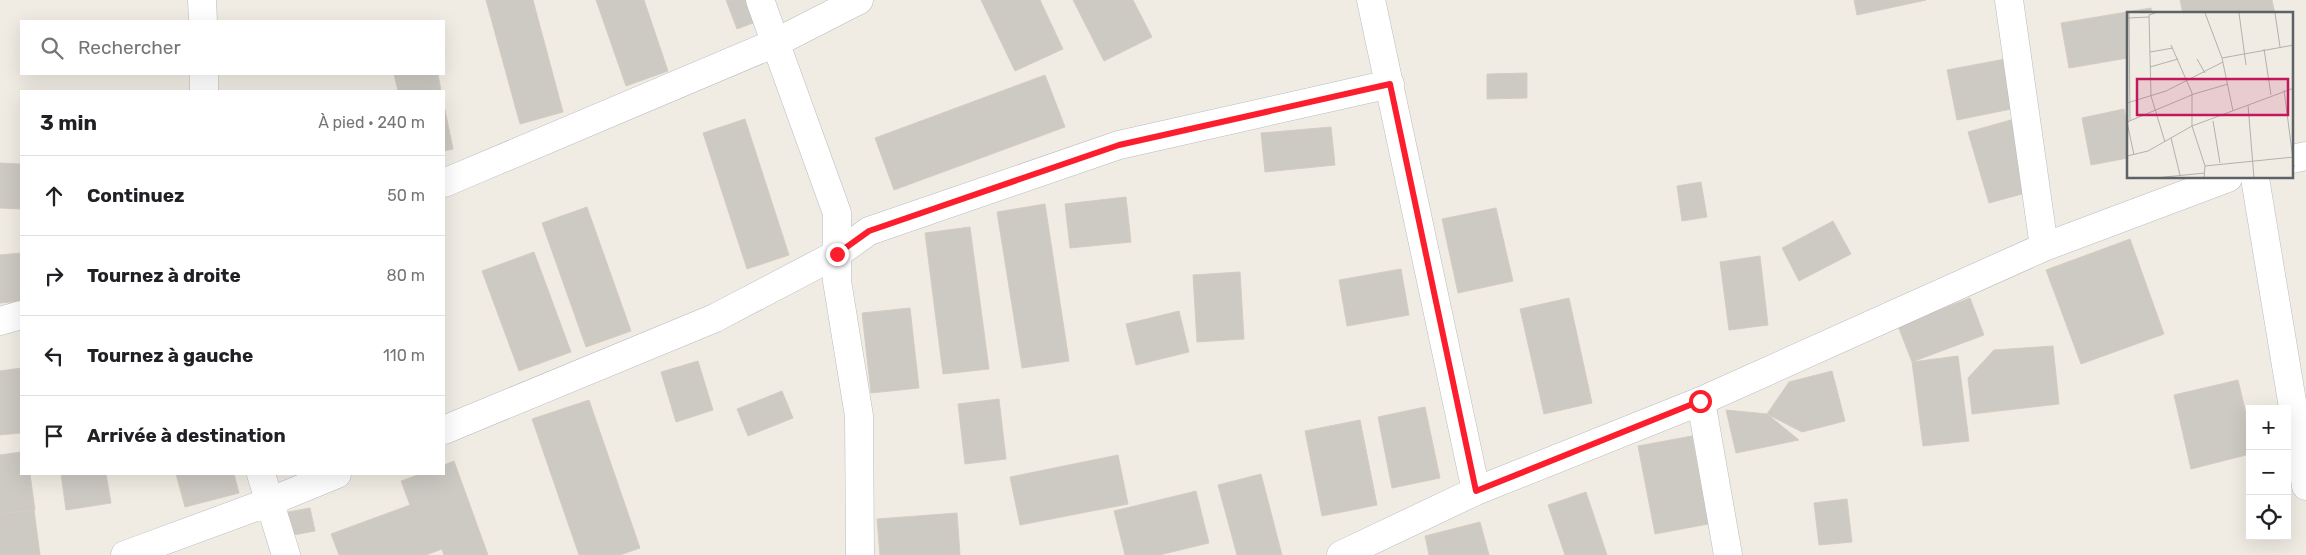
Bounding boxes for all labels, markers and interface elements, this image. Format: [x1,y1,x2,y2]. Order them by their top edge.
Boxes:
inset map [2127,12,2294,179]
search box [20,20,445,75]
icon: search [38,34,66,62]
text: Rechercher [78,36,181,59]
text: 3 min [40,110,97,135]
text: À pied · 240 m [318,113,425,132]
icon: ahead [40,182,68,210]
text: Continuez [87,184,185,207]
text: 50 m [387,186,425,205]
route end [826,243,849,266]
icon: right [40,262,68,290]
text: Tournez à droite [87,264,241,287]
text: 80 m [387,266,425,285]
icon: left [40,342,68,370]
text: Tournez à gauche [87,344,253,367]
text: 110 m [383,346,425,365]
route start [1689,390,1712,413]
map controls [2246,405,2291,540]
button: + [2246,405,2291,450]
icon: arrive [40,422,68,450]
text: Arrivée à destination [87,424,286,447]
button: − [2246,450,2291,495]
button: locate [2246,495,2291,540]

